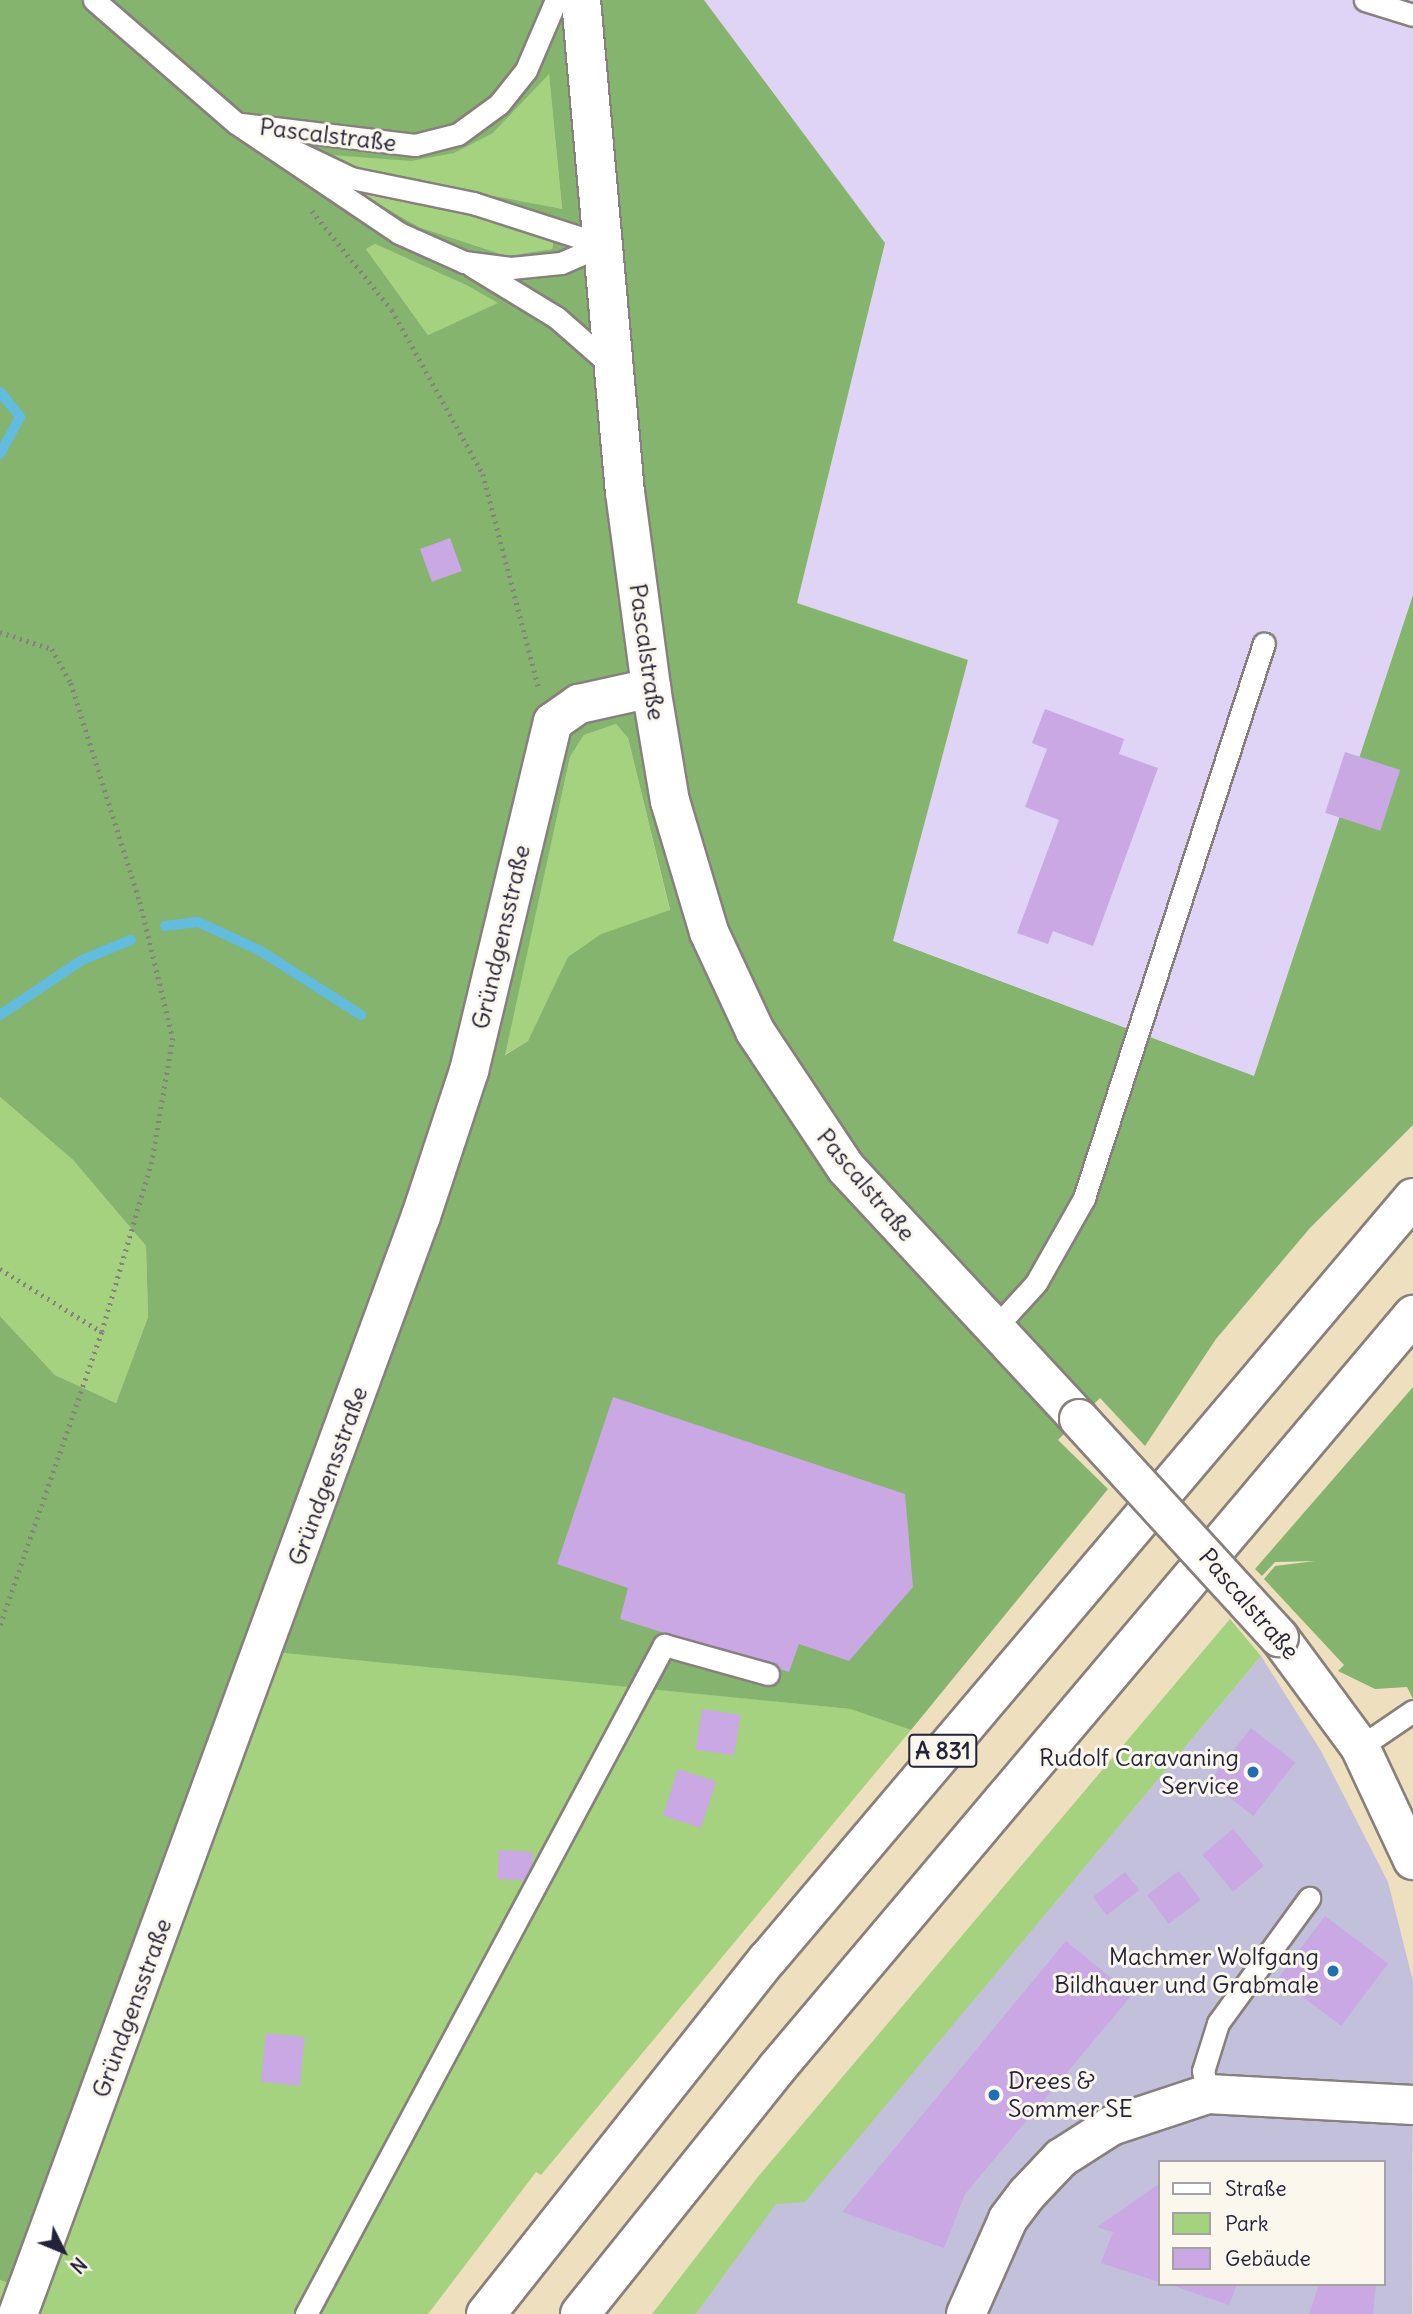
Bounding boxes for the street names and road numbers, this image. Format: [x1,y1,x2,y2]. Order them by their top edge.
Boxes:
street label: Pascalstraße [258,112,398,158]
street label: Pascalstraße [623,582,671,722]
street label: Gründgensstraße [466,842,536,1032]
street label: Pascalstraße [811,1123,921,1247]
street label: Gründgensstraße [282,1382,374,1570]
street label: Pascalstraße [1193,1543,1305,1665]
road number: A 831 [908,1732,978,1770]
street label: Gründgensstraße [86,1914,178,2102]

